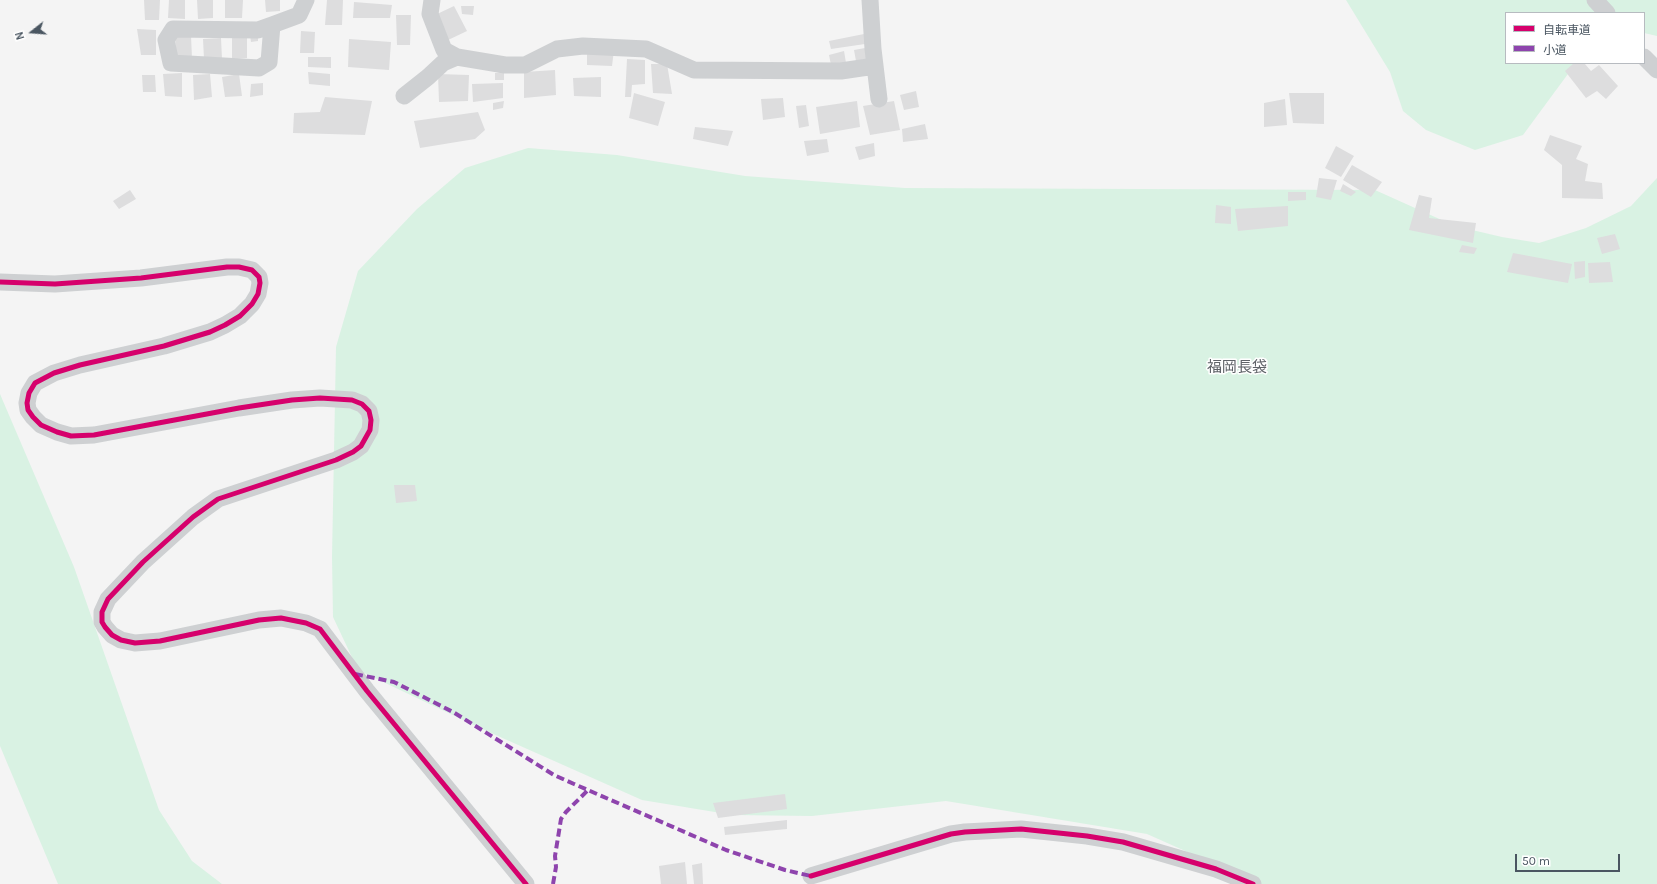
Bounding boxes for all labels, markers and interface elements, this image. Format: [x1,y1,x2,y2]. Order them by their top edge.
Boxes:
north arrow [12,12,52,52]
legend [1505,12,1645,64]
text: 自転車道 [1543,23,1591,37]
text: N [13,30,27,41]
text: 小道 [1543,43,1567,57]
district label: 福岡長袋 [1207,359,1267,377]
scale bar [1517,846,1622,872]
text: 50 m [1522,854,1550,868]

